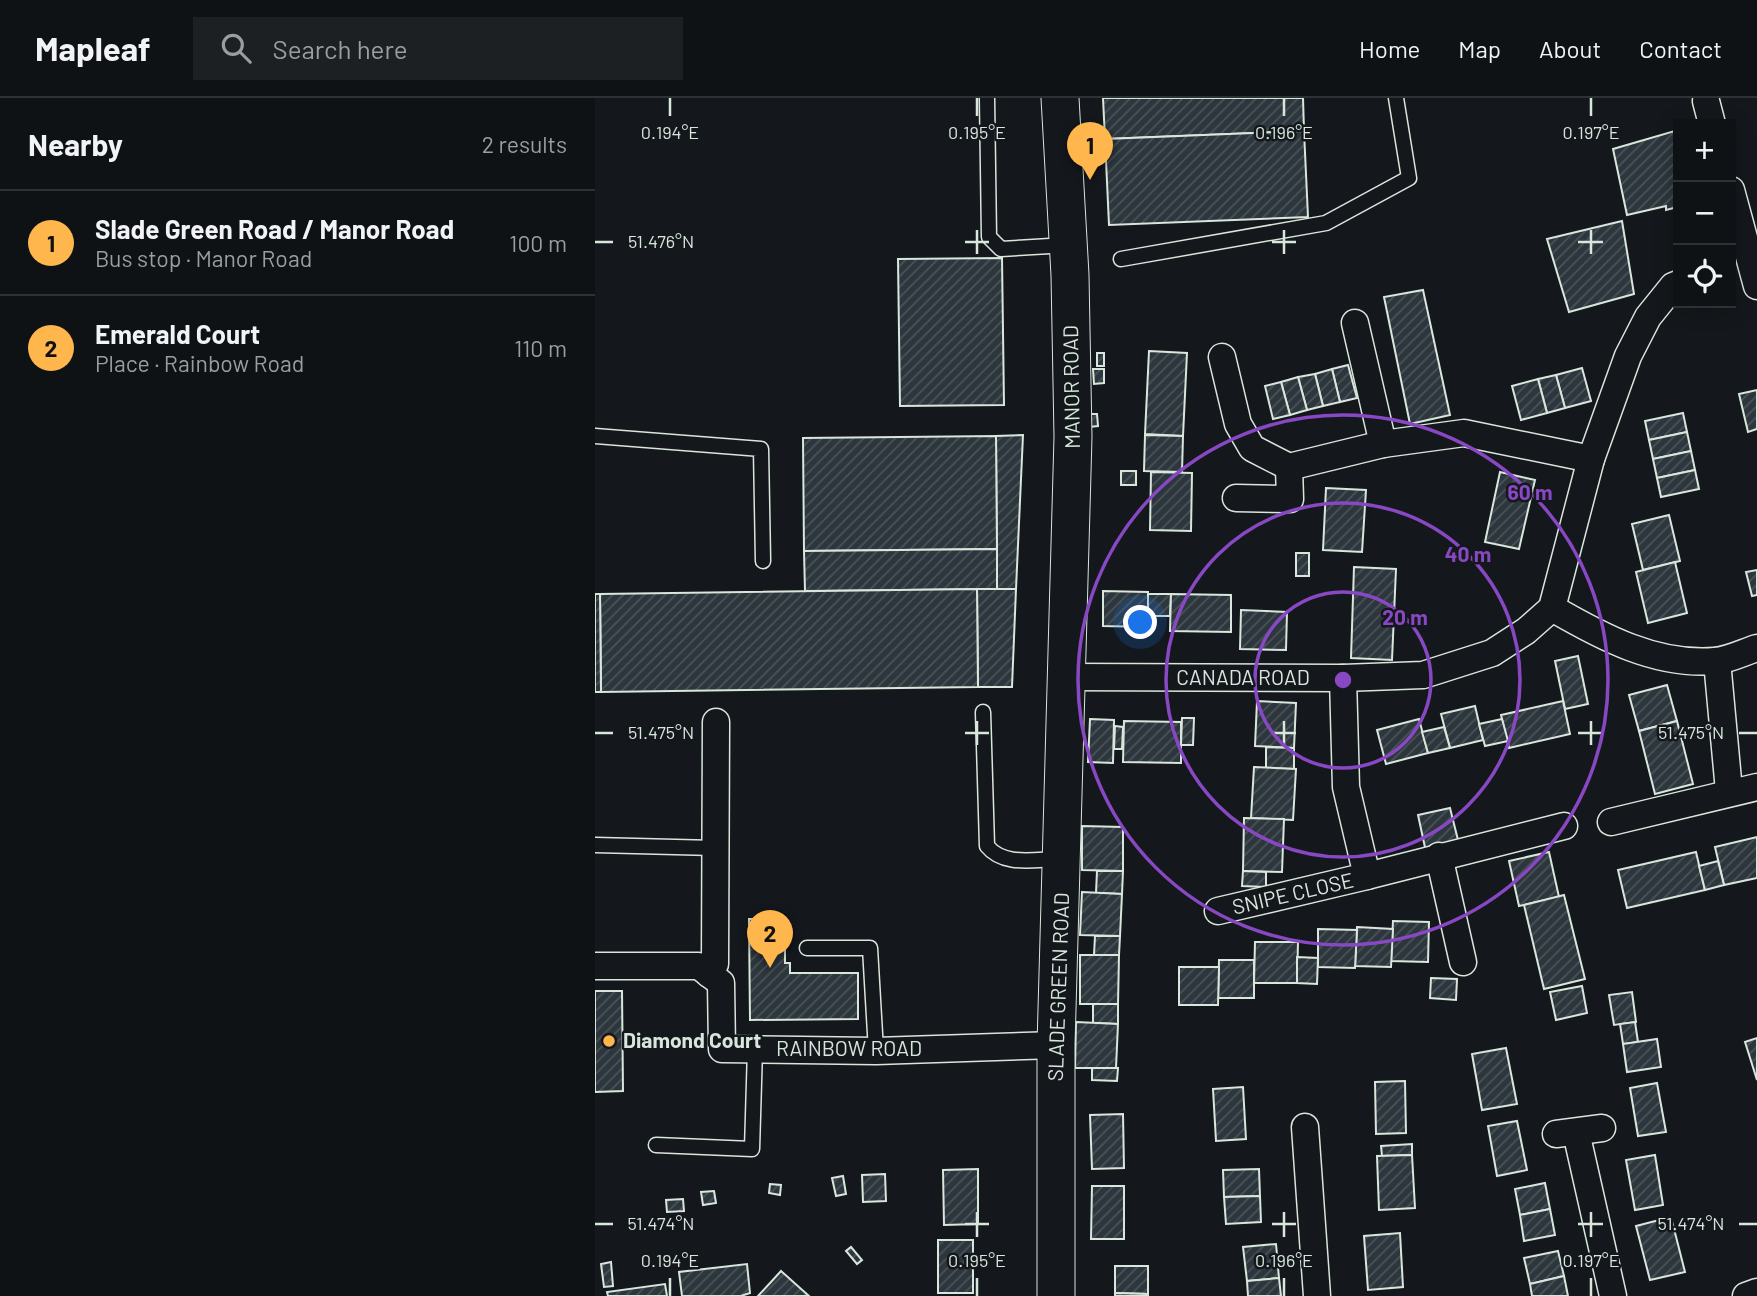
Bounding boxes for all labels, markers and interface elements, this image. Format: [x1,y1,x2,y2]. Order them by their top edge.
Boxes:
search box [193,17,683,80]
text: Mapleaf [35,28,151,68]
icon: search [217,29,255,67]
text: Search here [273,33,408,64]
text: Home [1359,34,1420,63]
text: Map [1458,34,1501,63]
text: About [1539,34,1601,63]
text: Contact [1639,34,1722,63]
map controls [1673,119,1736,308]
button: + [1673,119,1736,182]
text: 0.194°E [641,121,699,143]
text: 0.195°E [948,121,1006,143]
text: 0.196°E [1255,121,1313,143]
text: 0.197°E [1562,121,1620,143]
pin: 1 [1067,122,1113,180]
text: Nearby [28,126,123,162]
text: 2 results [482,130,567,158]
button: − [1673,182,1736,245]
text: Slade Green Road / Manor Road [95,213,454,244]
text: 1 [47,229,55,257]
text: 100 m [509,229,567,257]
text: 51.476°N [628,230,694,252]
text: Bus stop · Manor Road [95,244,312,272]
button: locate [1673,245,1736,308]
text: Emerald Court [95,318,260,349]
street label: MANOR ROAD [1057,325,1084,449]
text: 2 [45,334,57,362]
text: 110 m [514,334,567,362]
text: Place · Rainbow Road [95,349,304,377]
text: 60 m [1508,479,1552,504]
text: 40 m [1445,541,1491,566]
text: 20 m [1382,604,1428,629]
your location [1123,605,1157,639]
street label: CANADA ROAD [1176,664,1310,689]
centre of rings [1331,668,1355,692]
text: 51.475°N [628,721,694,743]
text: 51.475°N [1658,721,1724,743]
street label: SNIPE CLOSE [1229,866,1356,919]
street label: SLADE GREEN ROAD [1042,892,1073,1082]
pin: 2 [747,910,793,968]
place label: Diamond Court [623,1027,761,1052]
marker: Diamond Court [601,1033,617,1049]
street label: RAINBOW ROAD [776,1035,922,1060]
text: 51.474°N [628,1212,694,1234]
text: 51.474°N [1658,1212,1724,1234]
text: 0.194°E [641,1249,699,1271]
text: 0.195°E [948,1249,1006,1271]
text: 0.196°E [1255,1249,1313,1271]
text: 0.197°E [1562,1249,1620,1271]

